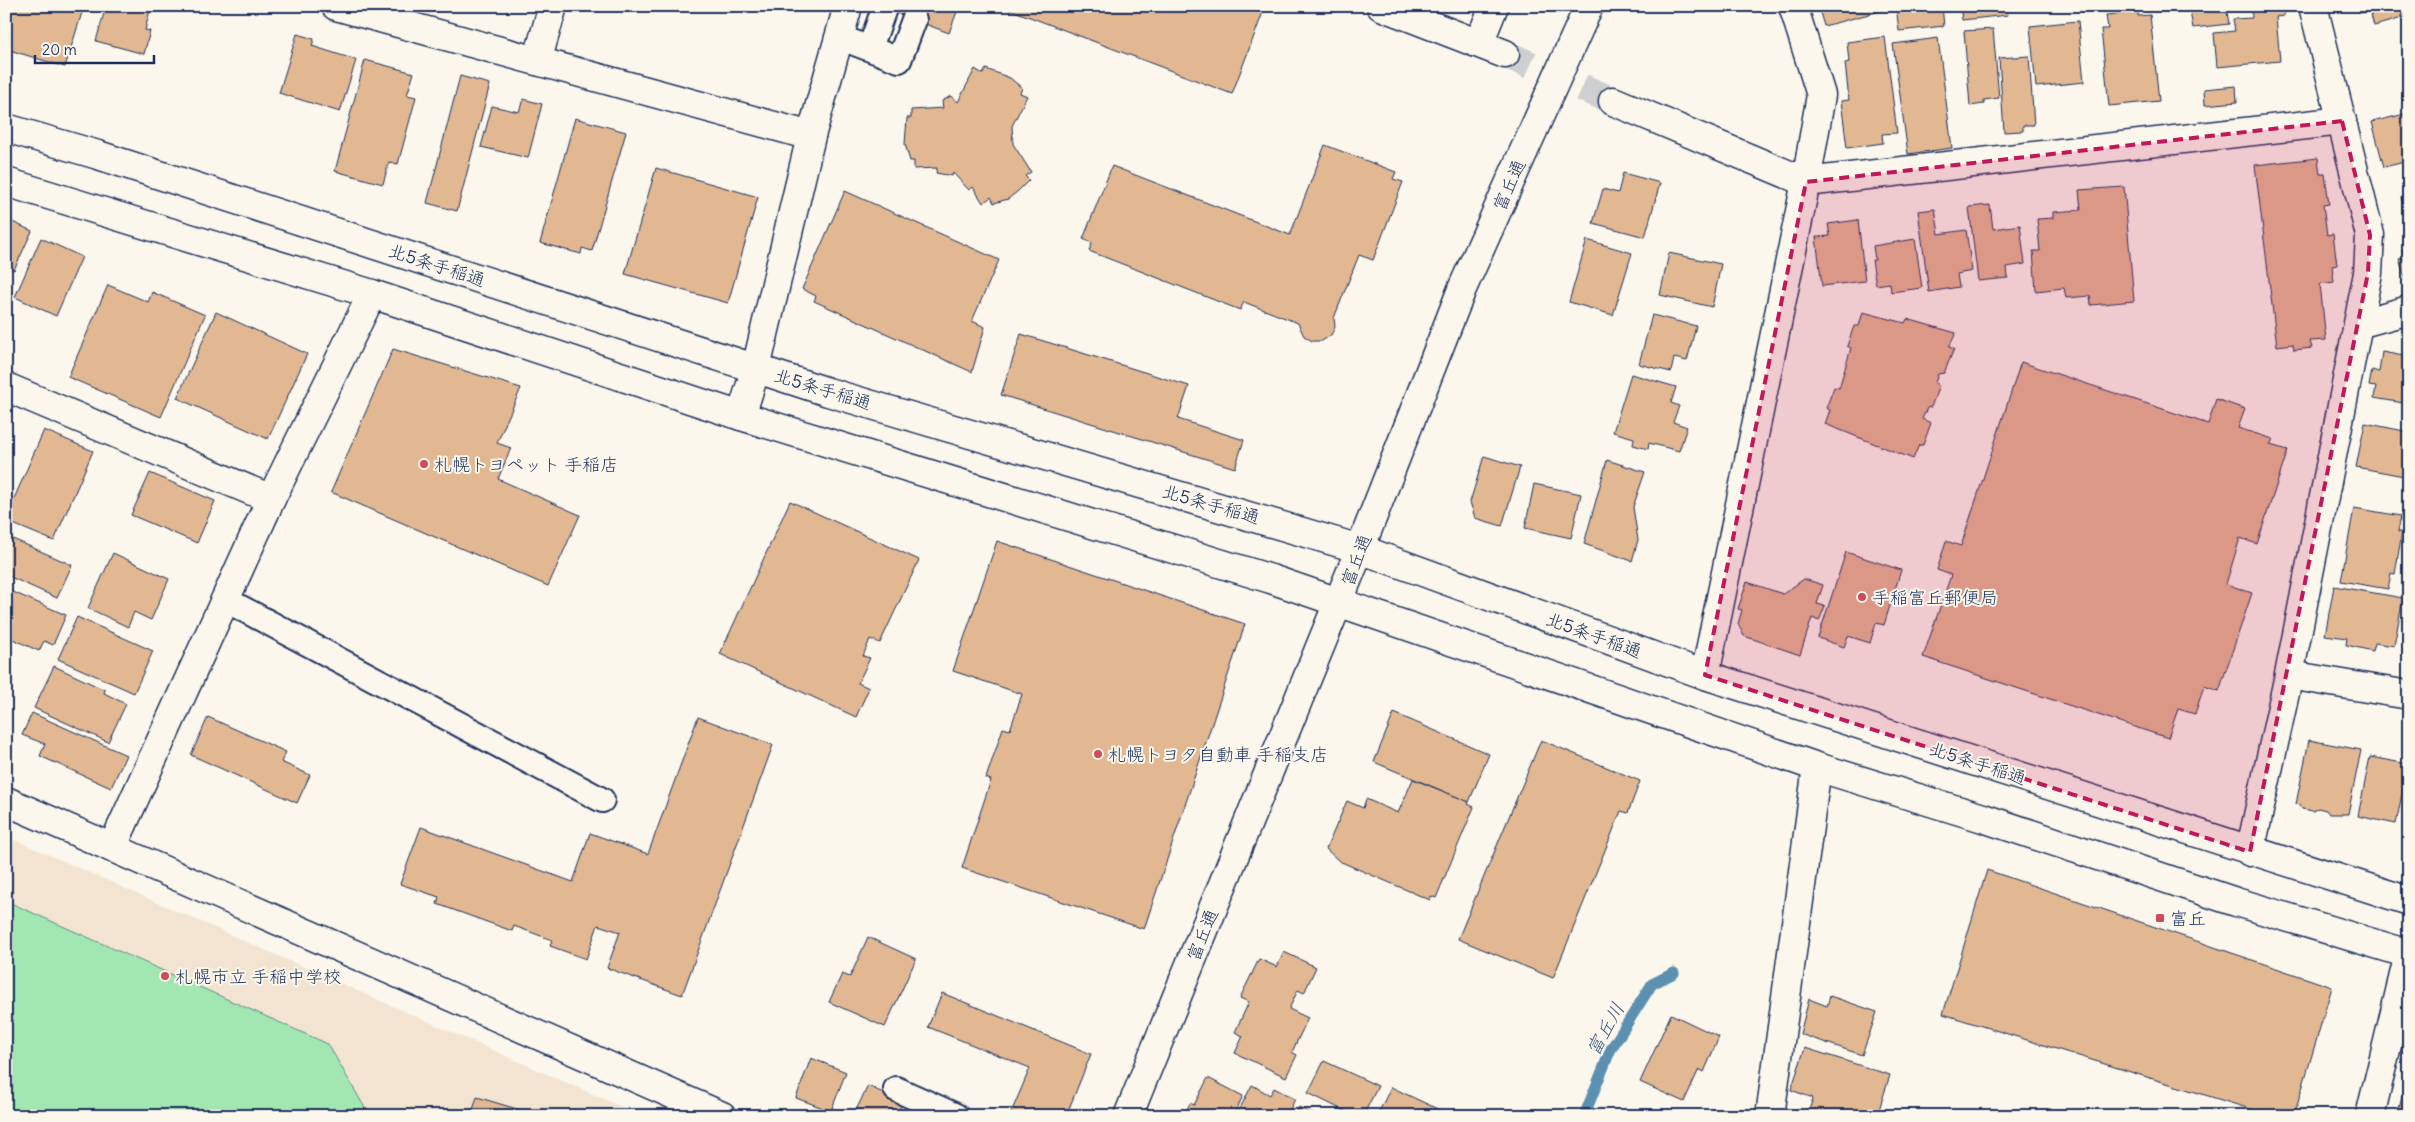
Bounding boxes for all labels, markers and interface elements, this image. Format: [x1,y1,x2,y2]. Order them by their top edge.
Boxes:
scale bar [35,32,154,64]
text: 20 m [42,40,77,59]
street label: 富丘通 [1488,156,1530,214]
street label: 北5条手稲通 [386,239,488,291]
street label: 北5条手稲通 [772,363,874,415]
place label: 札幌トヨペット 手稲店 [434,453,618,476]
marker: 札幌トヨペット 手稲店 [418,458,430,470]
street label: 北5条手稲通 [1160,479,1262,529]
street label: 富丘通 [1336,531,1376,589]
place label: 手稲富丘郵便局 [1872,586,1998,609]
marker: 手稲富丘郵便局 [1856,591,1868,603]
street label: 北5条手稲通 [1543,607,1645,663]
street label: 北5条手稲通 [1927,737,2029,789]
place label: 札幌トヨタ自動車 手稲支店 [1108,743,1328,766]
marker: 札幌トヨタ自動車 手稲支店 [1092,748,1104,760]
street label: 富丘通 [1181,906,1223,964]
place label: 富丘 [2170,907,2206,930]
marker: 富丘 [2154,912,2166,924]
place label: 札幌市立 手稲中学校 [175,965,341,988]
marker: 札幌市立 手稲中学校 [159,970,171,982]
water label: 富丘川 [1581,998,1629,1060]

